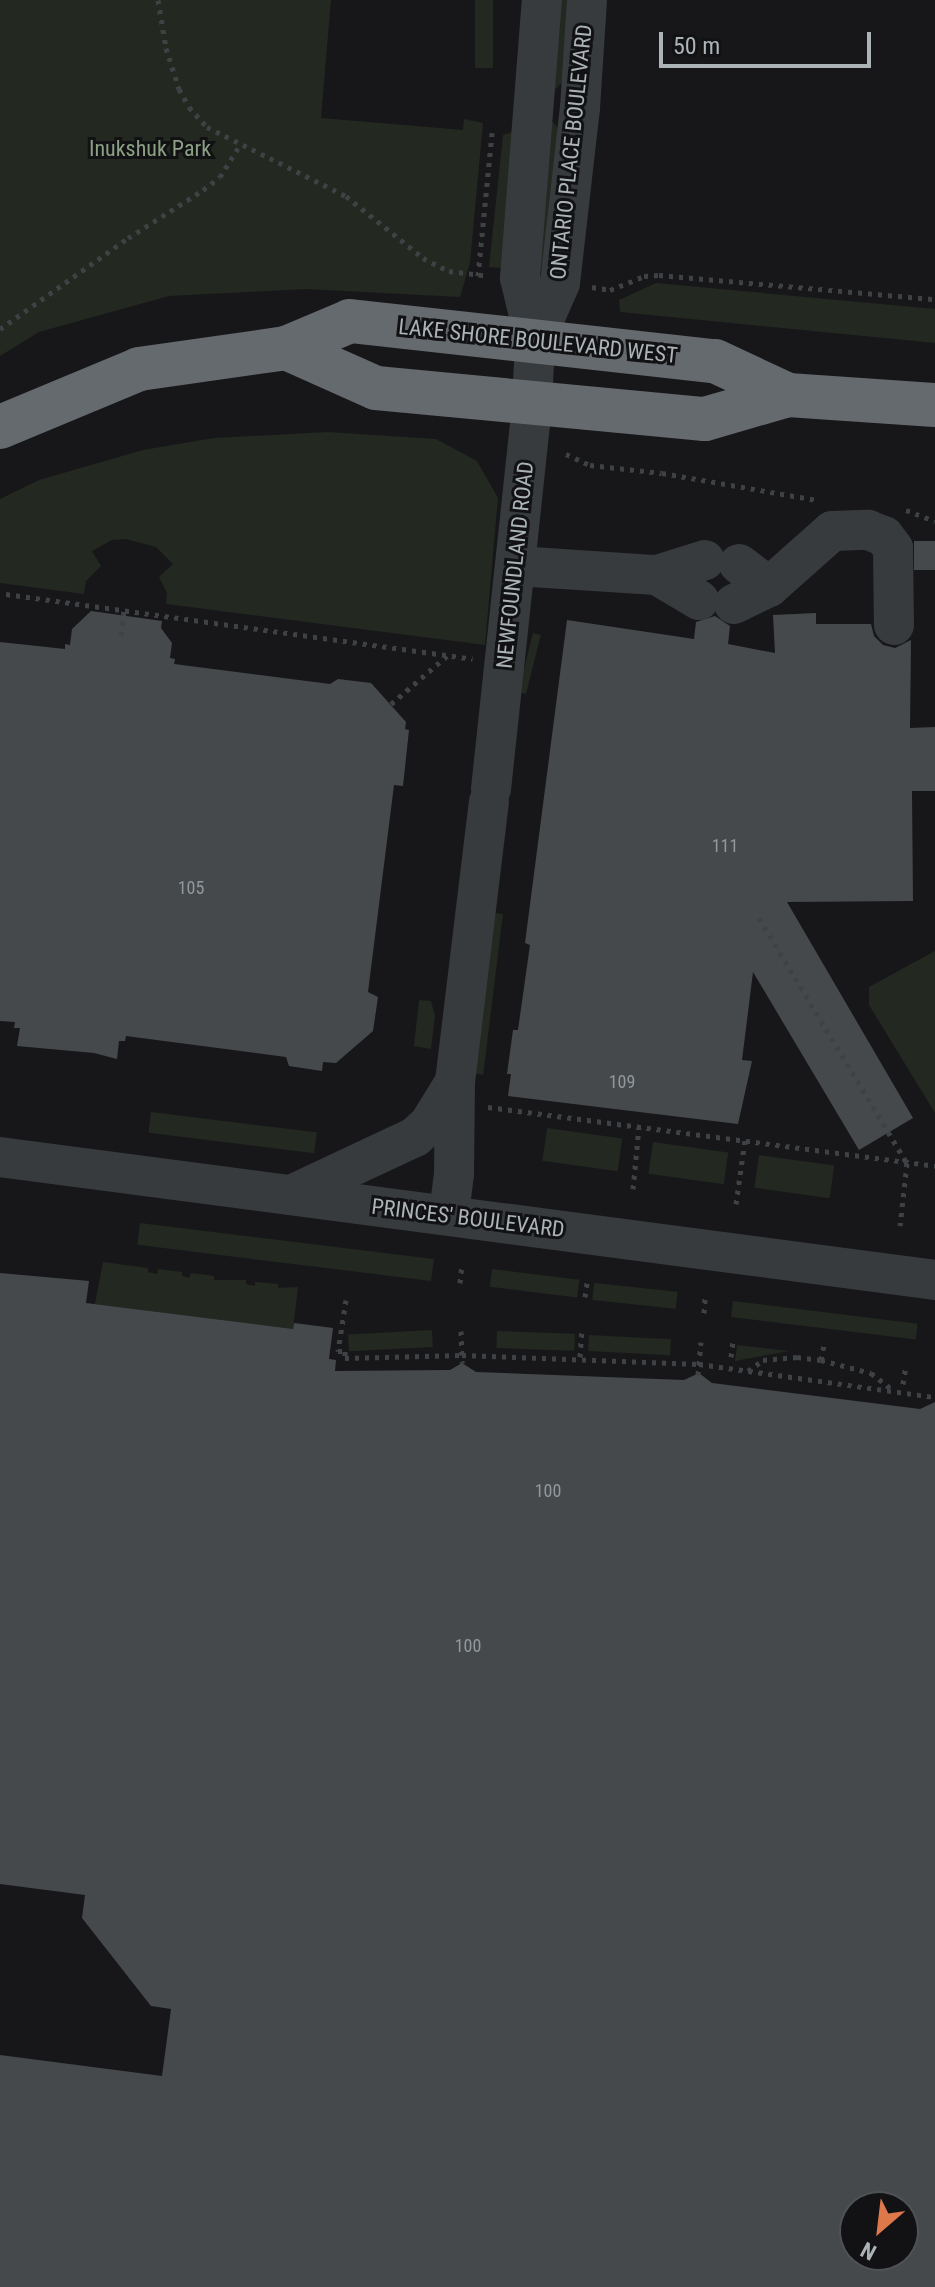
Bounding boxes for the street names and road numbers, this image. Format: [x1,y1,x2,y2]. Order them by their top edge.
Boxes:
street label: ONTARIO PLACE BOULEVARD [544,23,598,281]
street label: LAKE SHORE BOULEVARD WEST [397,313,679,369]
street label: NEWFOUNDLAND ROAD [491,460,539,670]
street label: PRINCES' BOULEVARD [370,1193,566,1243]

